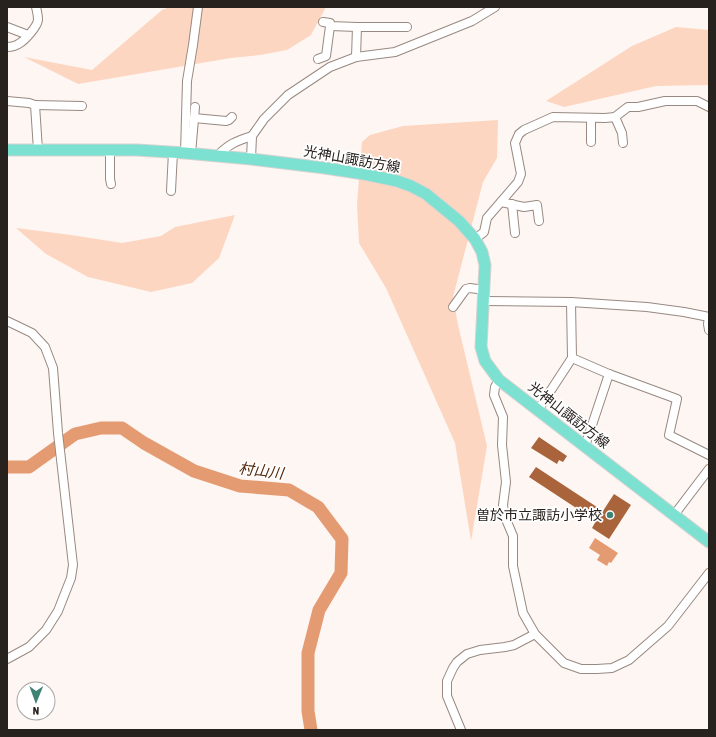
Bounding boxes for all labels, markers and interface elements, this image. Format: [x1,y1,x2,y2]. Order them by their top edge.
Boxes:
street label: 光神山諏訪方線 [302,143,402,175]
street label: 光神山諏訪方線 [525,379,613,451]
water label: 村山川 [238,459,286,482]
place label: 曽於市立諏訪小学校 [476,507,602,523]
marker: 曽於市立諏訪小学校 [605,510,615,520]
north arrow [16,681,56,721]
text: N [32,705,39,717]

